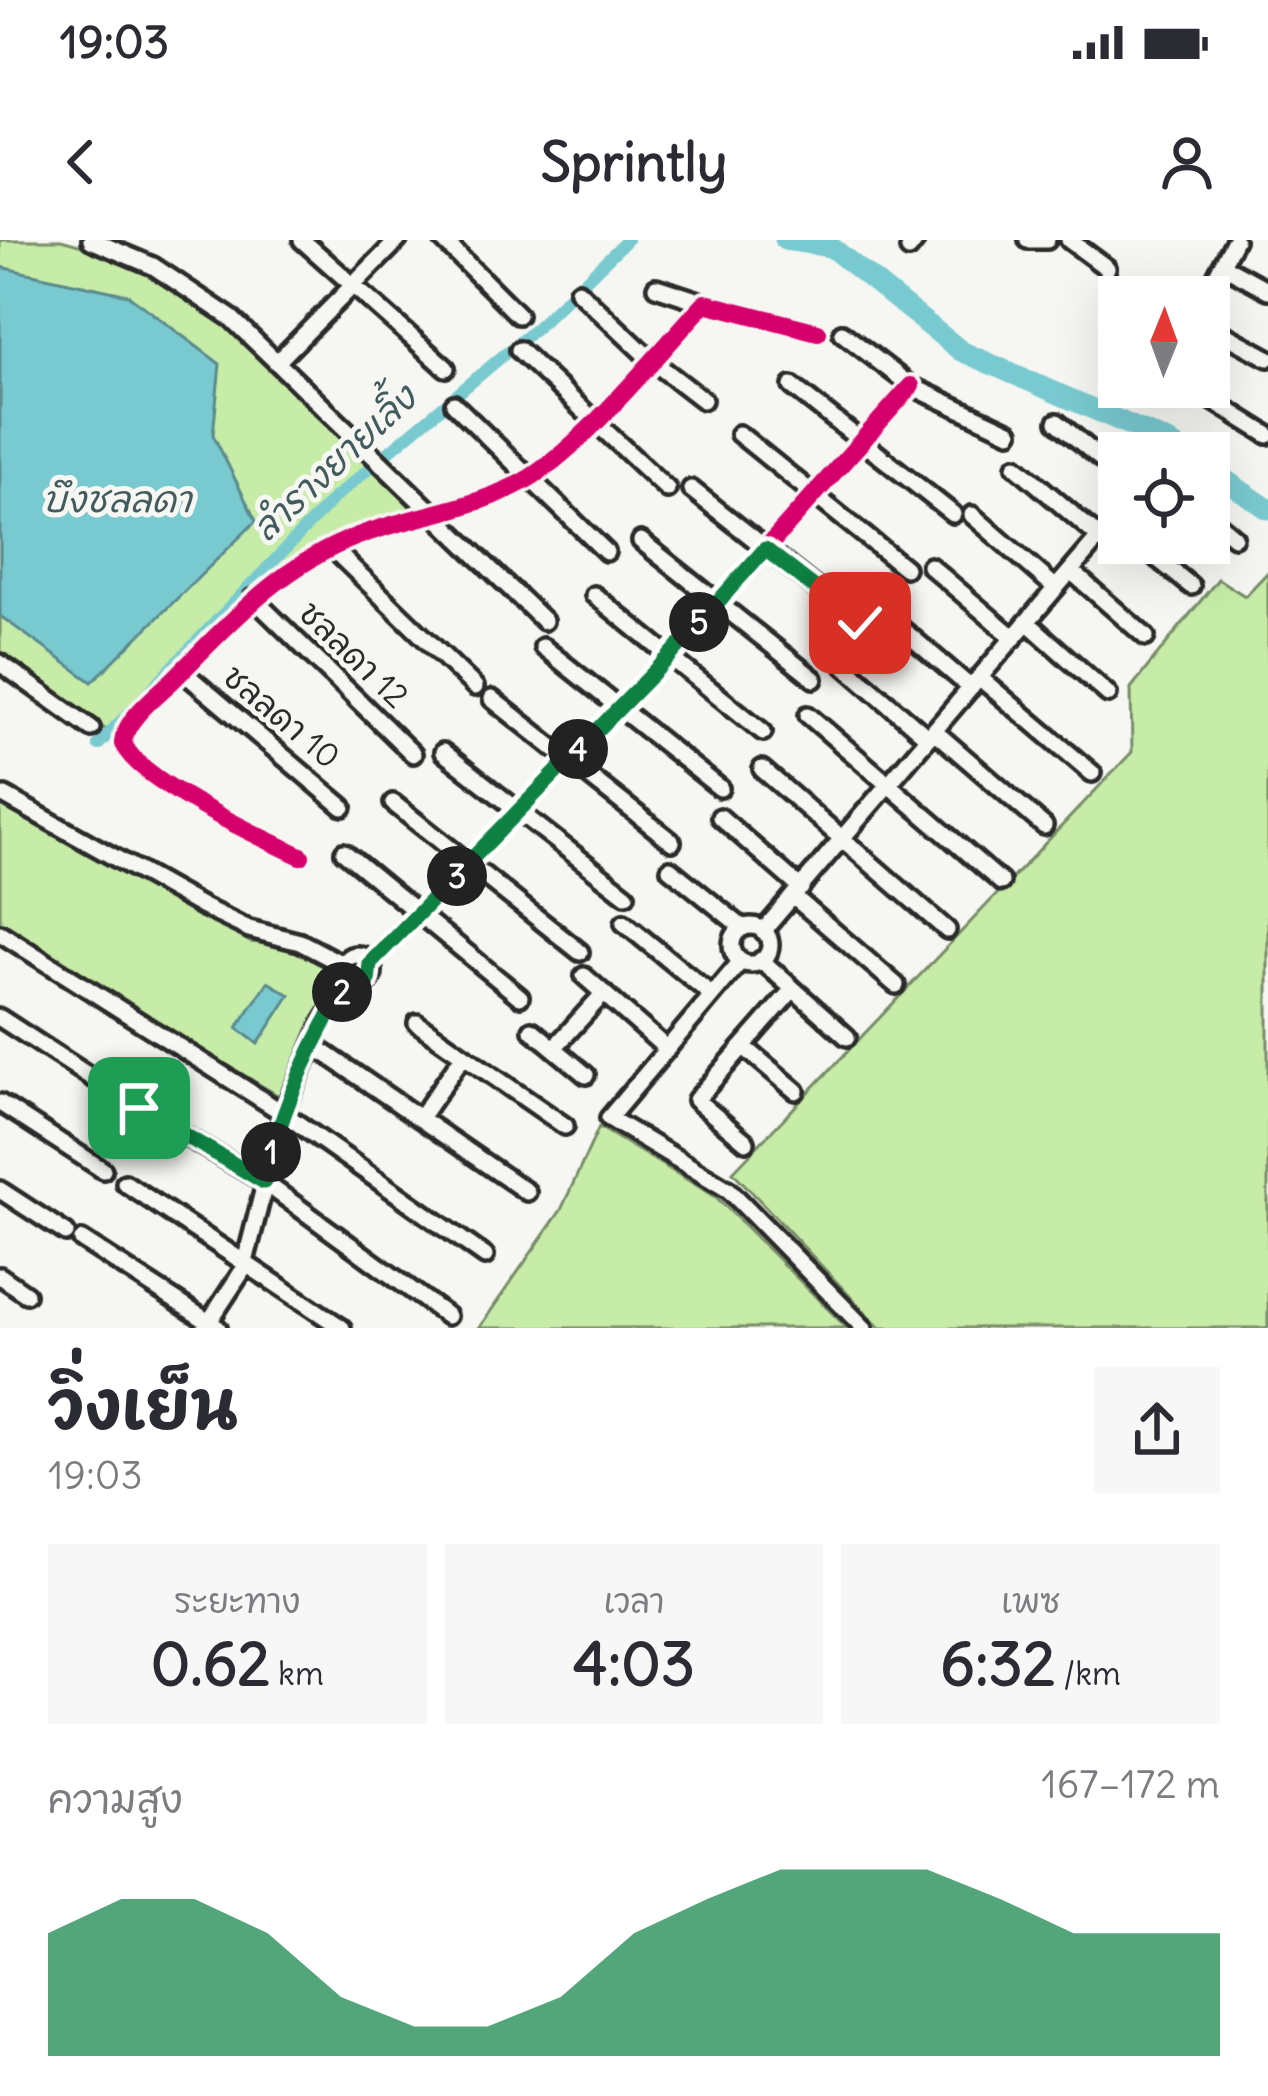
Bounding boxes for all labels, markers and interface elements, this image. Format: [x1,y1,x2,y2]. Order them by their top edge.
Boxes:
text: 19:03 [60,14,169,70]
text: Sprintly [541,128,727,196]
icon: back [48,129,114,195]
icon: person [1154,129,1220,195]
north arrow [1098,276,1230,408]
map controls [1098,276,1230,564]
water label: ลำรางยายเลิ้ง [237,367,428,550]
button: locate [1098,432,1230,564]
water label: บึงชลลดา [42,477,194,522]
pin [809,572,911,674]
icon: check [827,590,893,656]
street label: ชลลดา 12 [290,592,418,716]
pin: 5 [669,592,729,652]
text: 5 [690,601,708,643]
street label: ชลลดา 10 [215,655,349,777]
pin: 4 [548,719,608,779]
text: 4 [568,728,588,770]
pin: 3 [427,846,487,906]
text: 3 [448,855,466,897]
pin: 2 [312,962,372,1022]
text: 2 [333,971,351,1013]
pin [88,1057,190,1159]
icon: arrive [106,1075,172,1141]
pin: 1 [241,1122,301,1182]
text: 1 [264,1131,278,1173]
text: วิ่งเย็น [48,1364,238,1447]
button: share [1094,1367,1220,1493]
text: 19:03 [48,1451,143,1500]
text: ระยะทาง [174,1580,300,1622]
text: เวลา [603,1580,665,1622]
text: เพซ [1001,1580,1060,1622]
text: 0.62 [151,1626,270,1701]
text: 4:03 [573,1626,695,1701]
text: 6:32 [940,1626,1055,1701]
text: km [270,1652,324,1694]
text: /km [1055,1652,1121,1694]
text: 167–172 m [1041,1760,1220,1809]
text: ความสูง [48,1775,183,1824]

